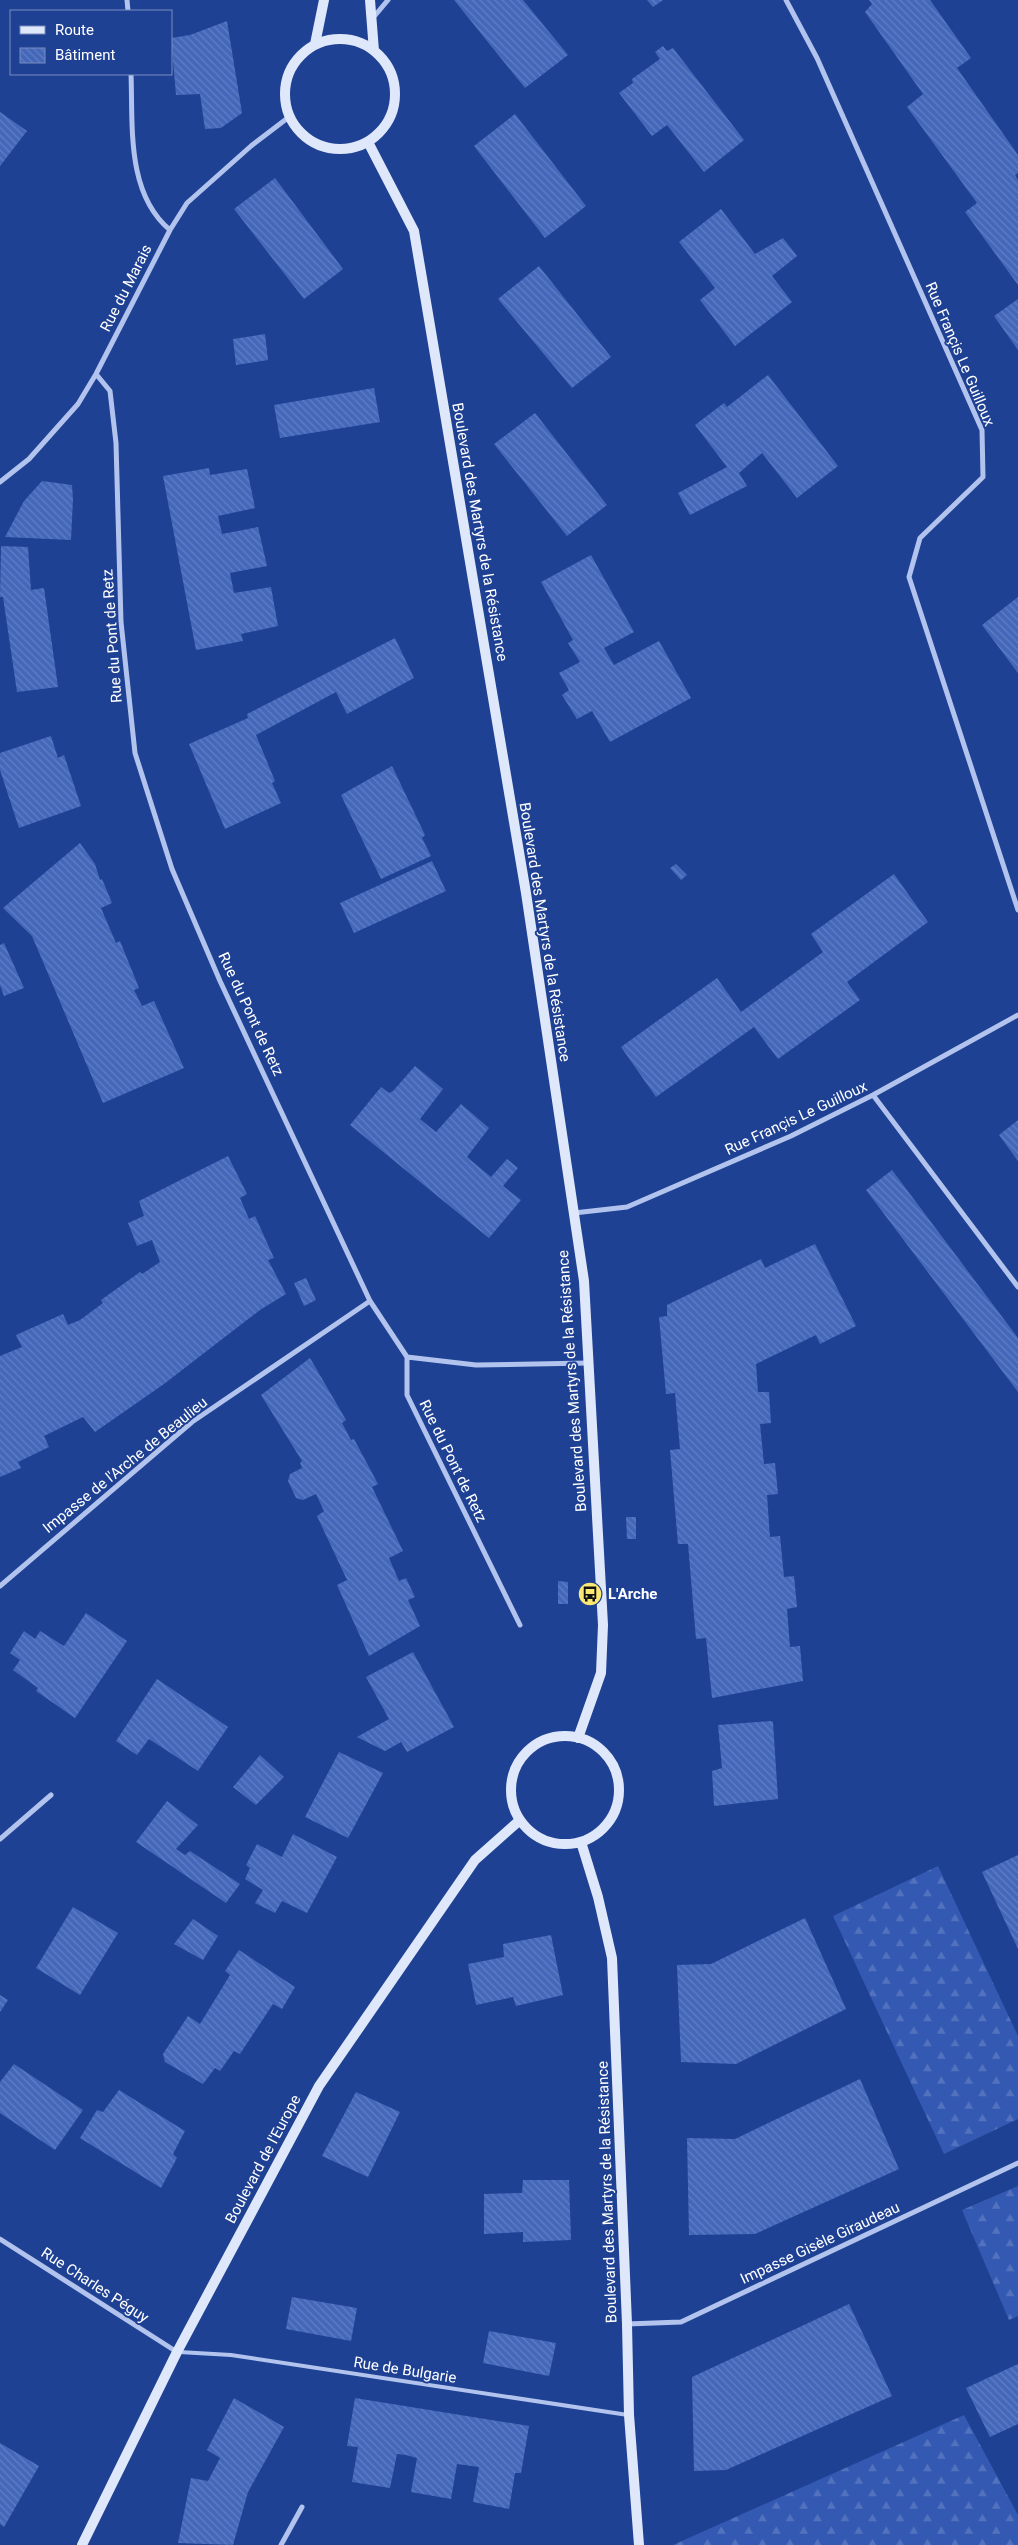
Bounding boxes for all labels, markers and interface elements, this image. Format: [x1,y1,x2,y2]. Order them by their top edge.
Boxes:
legend [10,10,172,75]
text: Route [55,21,94,39]
text: Bâtiment [55,46,115,64]
street label: Rue du Marais [96,241,156,335]
street label: Rue Françis Le Guilloux [921,279,999,429]
street label: Boulevard des Martyrs de la Résistance [448,401,512,663]
street label: Rue du Pont de Retz [98,568,126,704]
street label: Boulevard des Martyrs de la Résistance [516,801,574,1063]
street label: Rue du Pont de Retz [214,949,288,1079]
street label: Rue Françis Le Guilloux [722,1077,871,1159]
street label: Boulevard des Martyrs de la Résistance [554,1249,590,1513]
street label: Impasse de l'Arche de Beaulieu [39,1393,211,1537]
street label: Rue du Pont de Retz [416,1397,490,1525]
bus stop icon: L'Arche [577,1581,603,1607]
place label: L'Arche [608,1585,657,1603]
street label: Boulevard des Martyrs de la Résistance [593,2061,621,2323]
street label: Boulevard de l'Europe [221,2092,305,2226]
street label: Impasse Gisèle Giraudeau [737,2198,903,2288]
street label: Rue Charles Péguy [38,2244,152,2326]
street label: Rue de Bulgarie [352,2353,458,2387]

